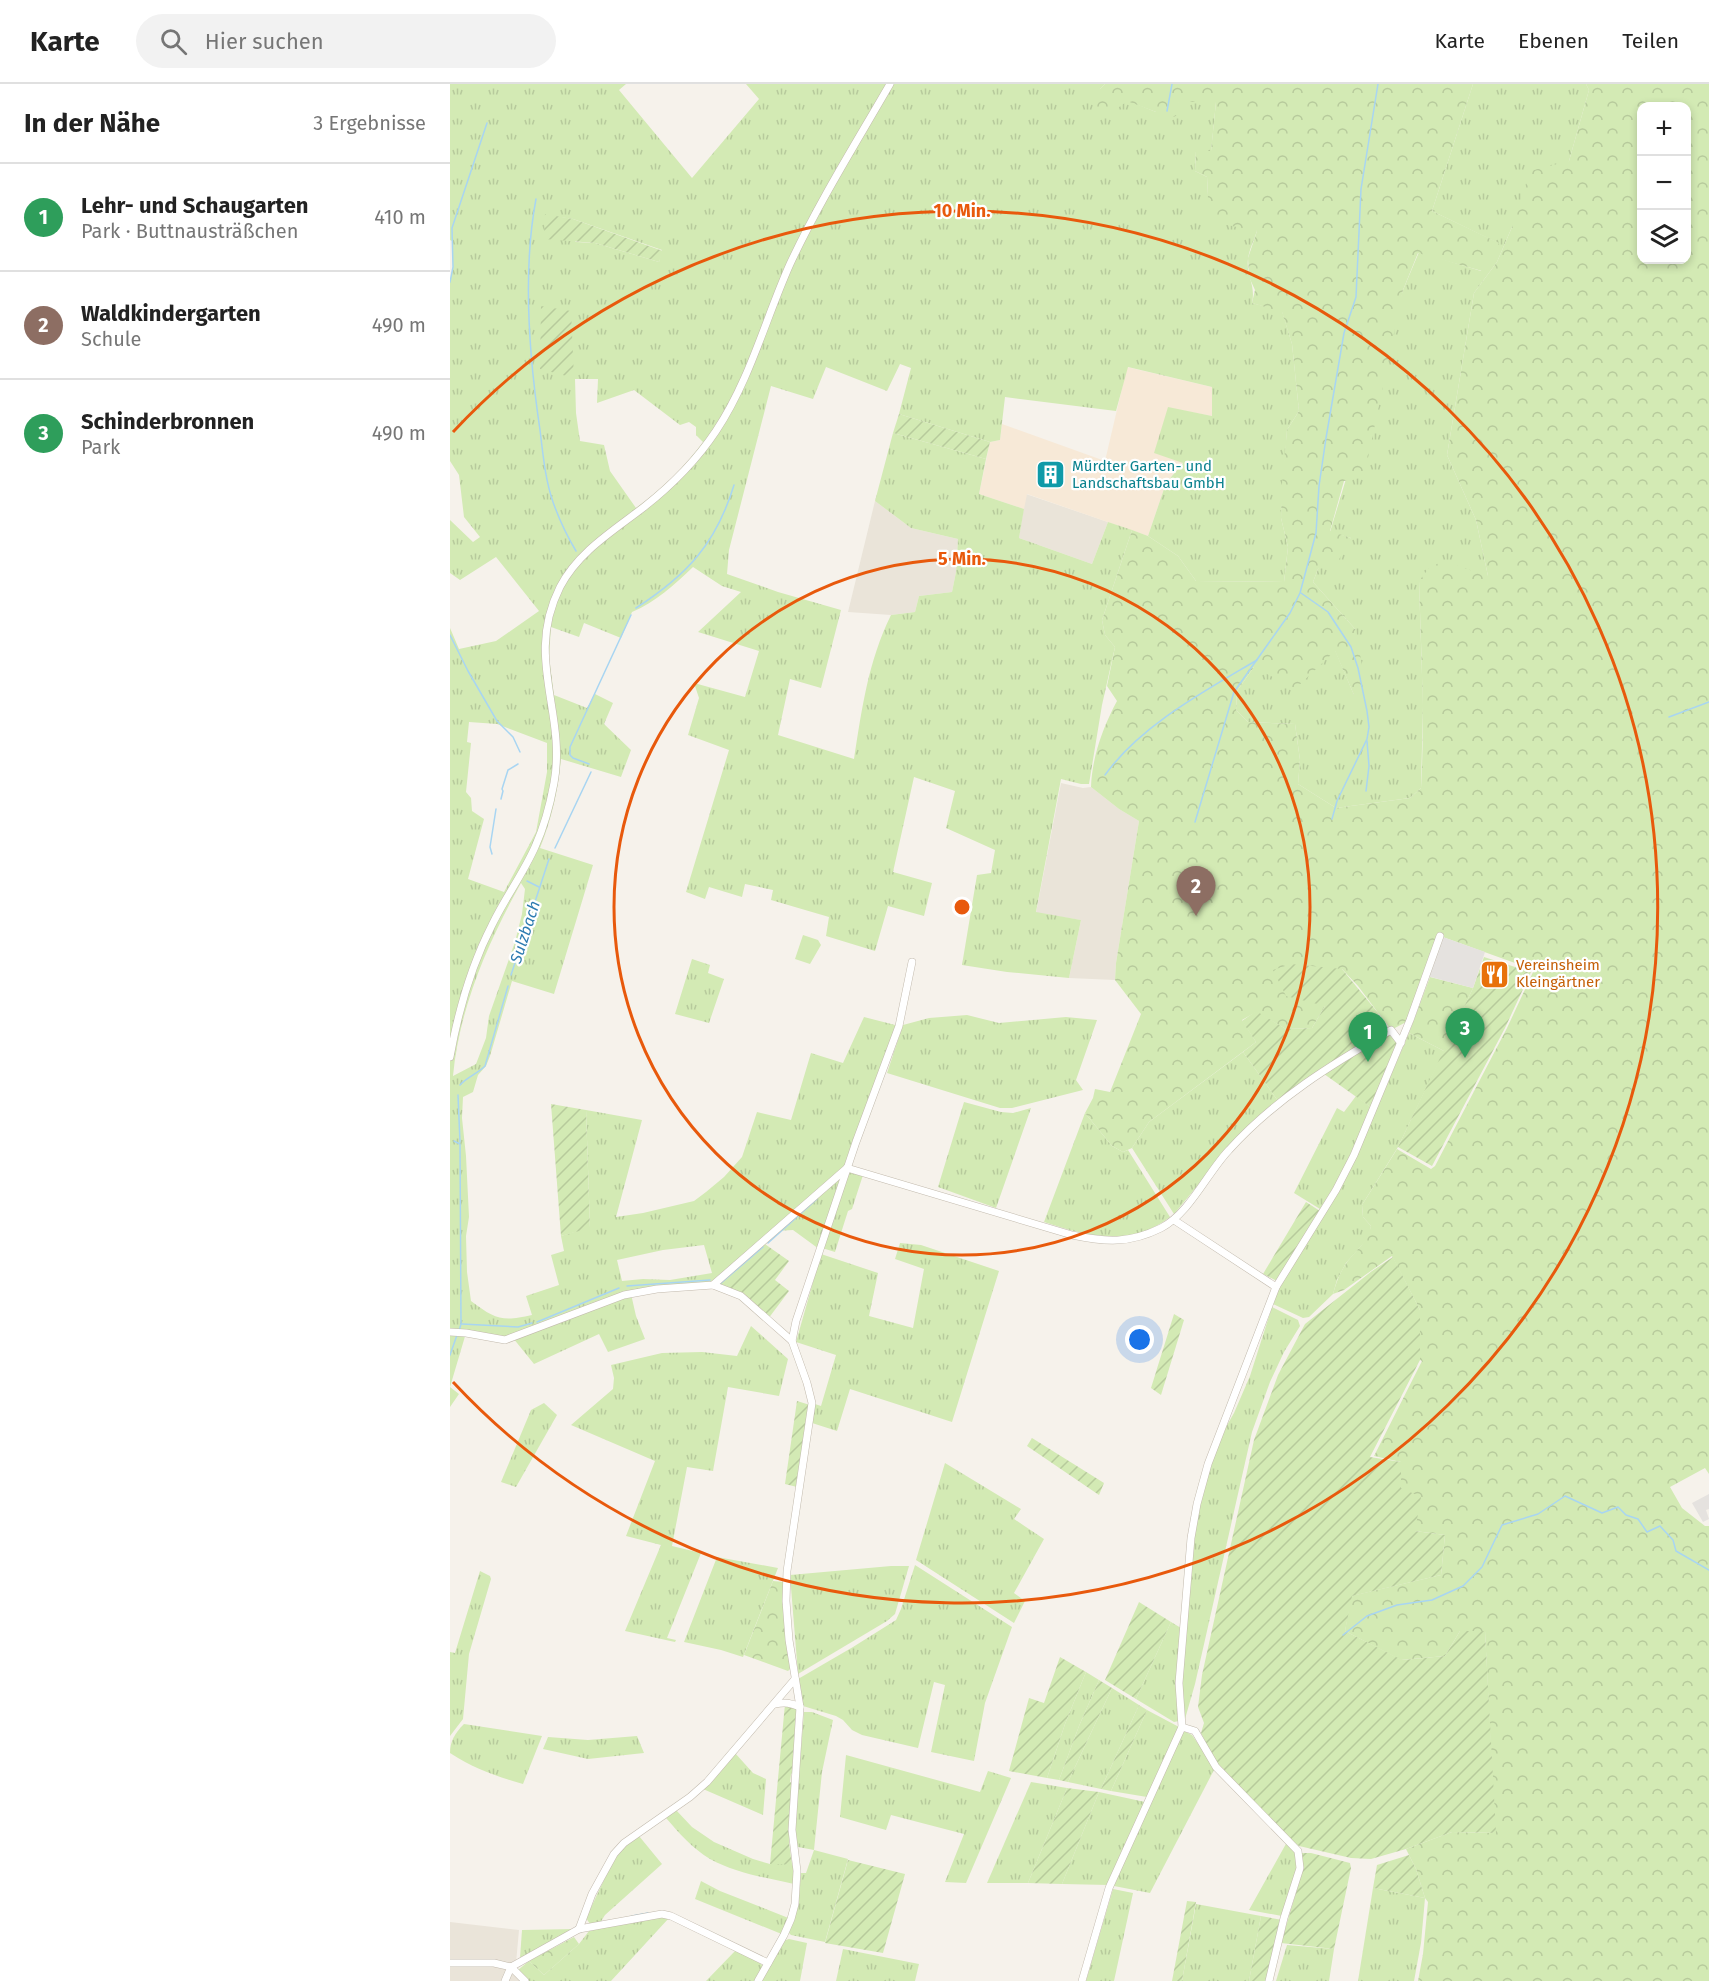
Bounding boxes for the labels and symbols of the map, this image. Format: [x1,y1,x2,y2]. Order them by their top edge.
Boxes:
text: 10 Min. [933,200,991,222]
place label: Mürdter Garten- und Landschaftsbau GmbH [1072,457,1225,492]
building icon: Mürdter Garten- und Landschaftsbau GmbH [1035,459,1067,491]
text: 5 Min. [938,548,986,570]
pin: 2 [1176,866,1216,916]
centre of rings [952,897,972,917]
water label: Sulzbach [506,898,544,967]
place label: Vereinsheim Kleingärtner [1516,956,1600,991]
restaurant icon: Vereinsheim Kleingärtner [1479,958,1511,990]
pin: 3 [1446,1008,1484,1058]
pin: 1 [1348,1012,1388,1062]
your location [1125,1325,1154,1354]

